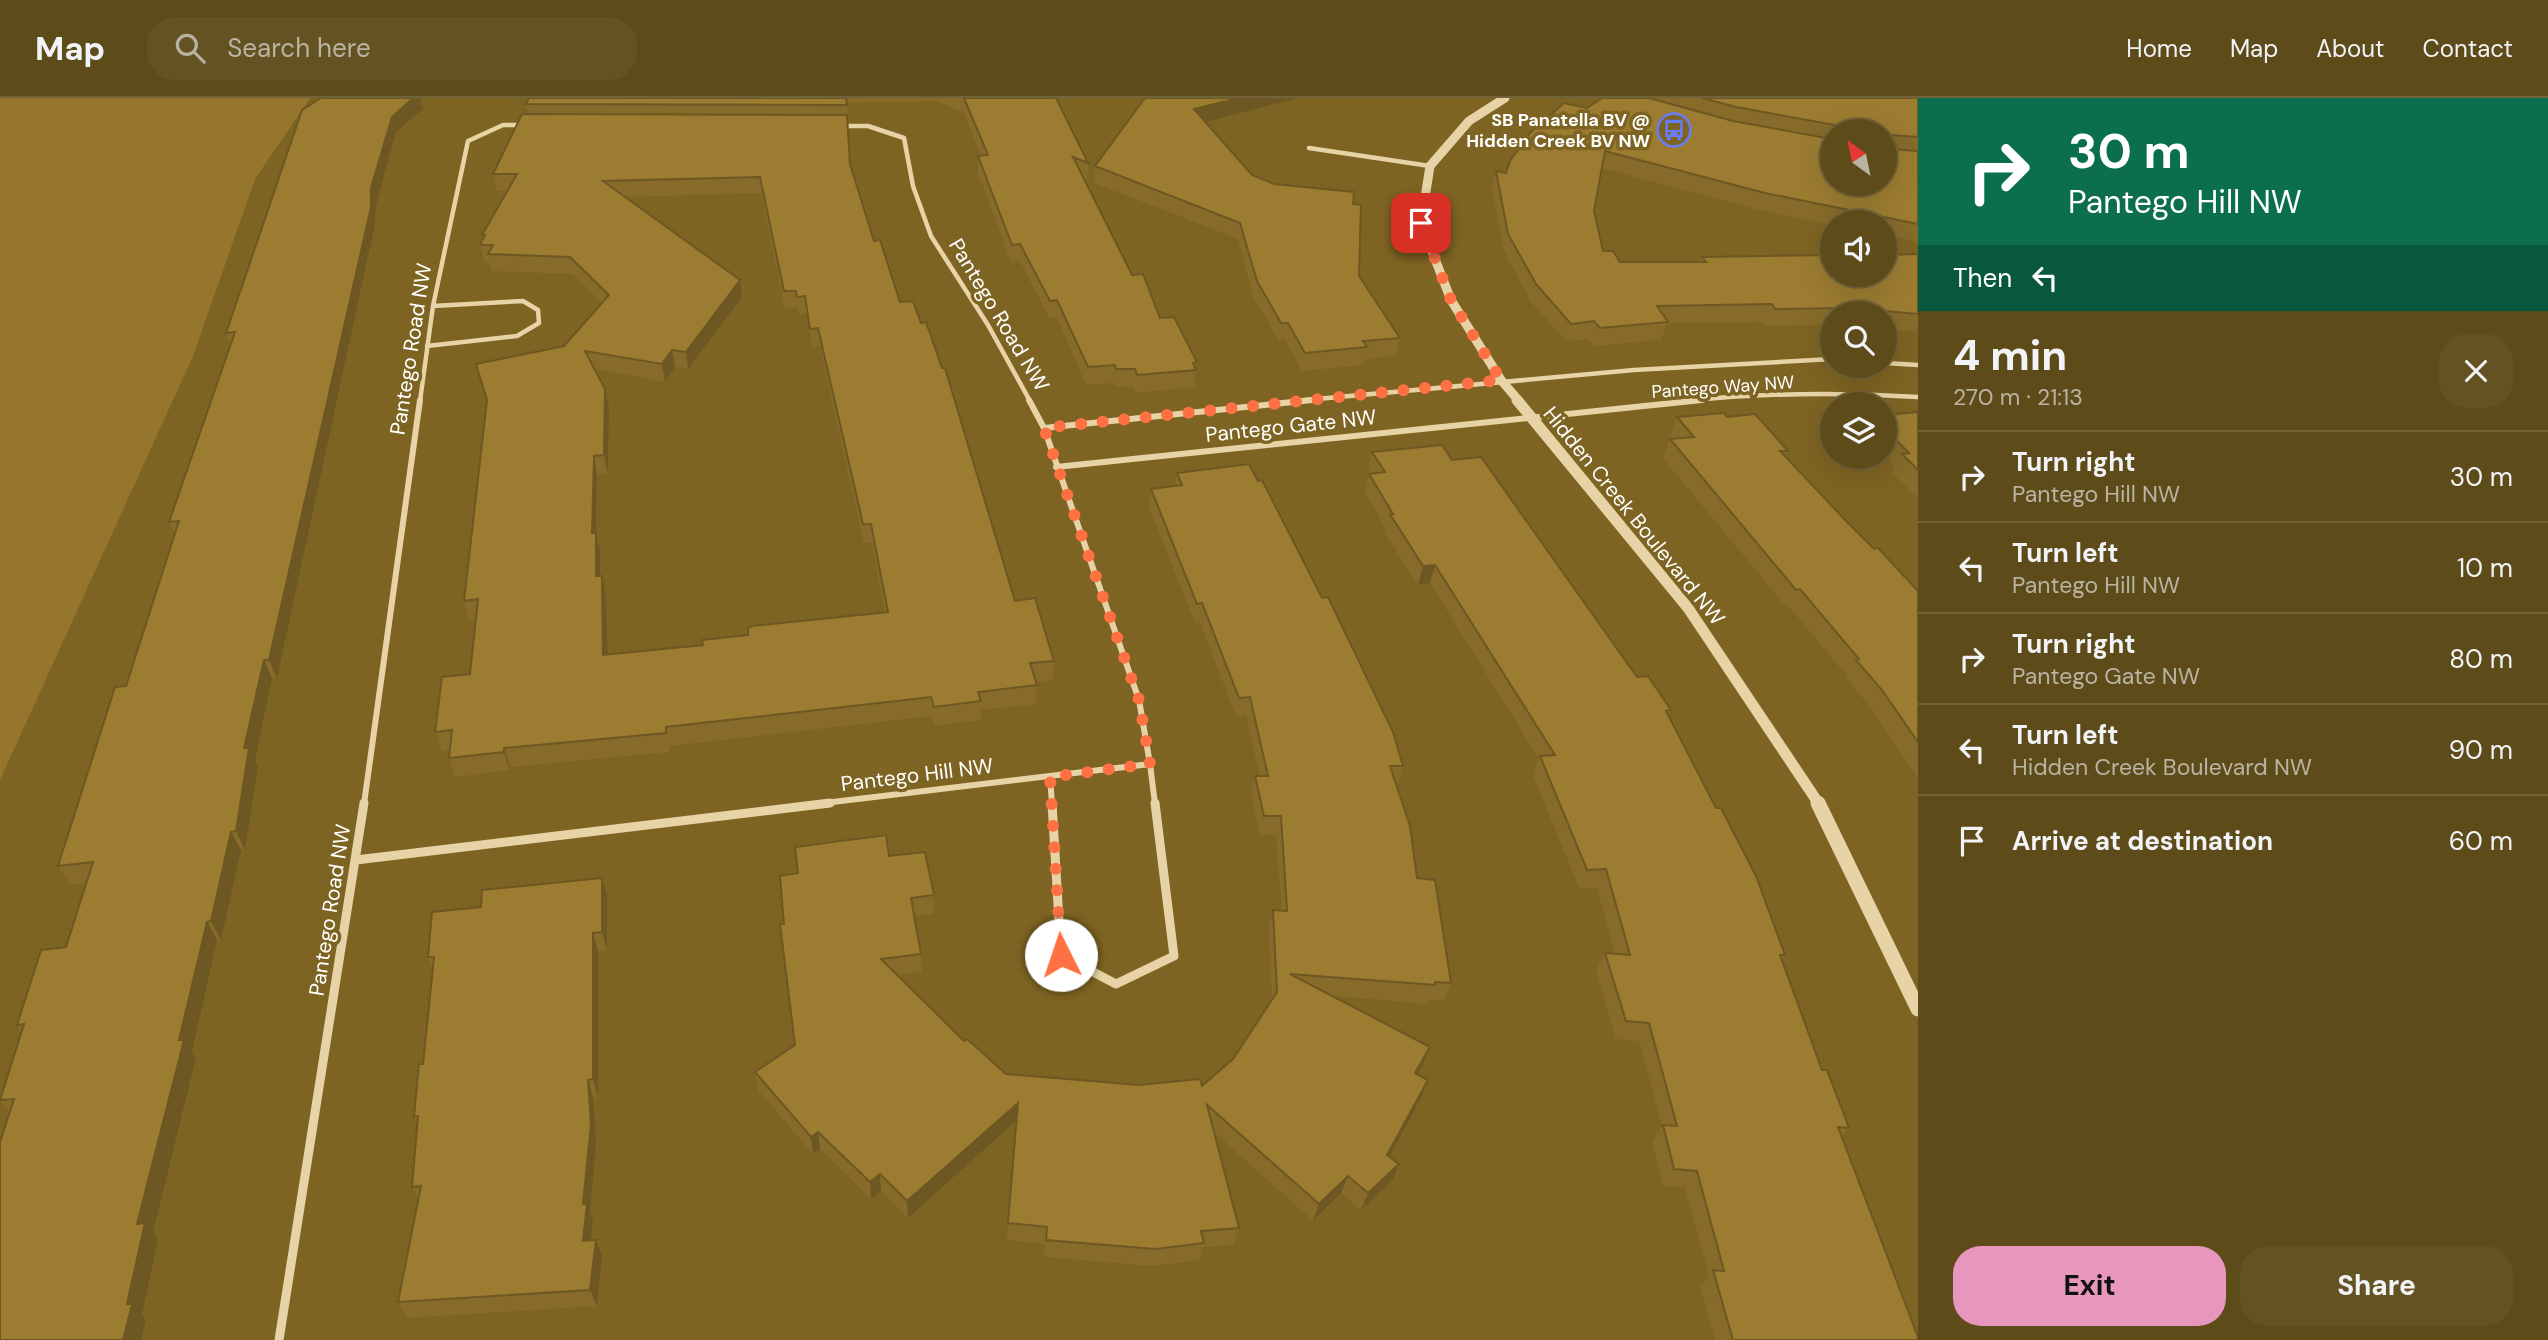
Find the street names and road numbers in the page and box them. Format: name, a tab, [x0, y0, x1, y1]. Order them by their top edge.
street label: Pantego Road NW	[942, 233, 1056, 397]
street label: Pantego Road NW	[384, 261, 438, 437]
street label: Pantego Way NW	[1651, 370, 1795, 404]
street label: Hidden Creek Boulevard NW	[1537, 401, 1731, 631]
street label: Pantego Gate NW	[1204, 403, 1378, 449]
street label: Pantego Hill NW	[839, 752, 995, 798]
street label: Pantego Road NW	[303, 822, 357, 998]

